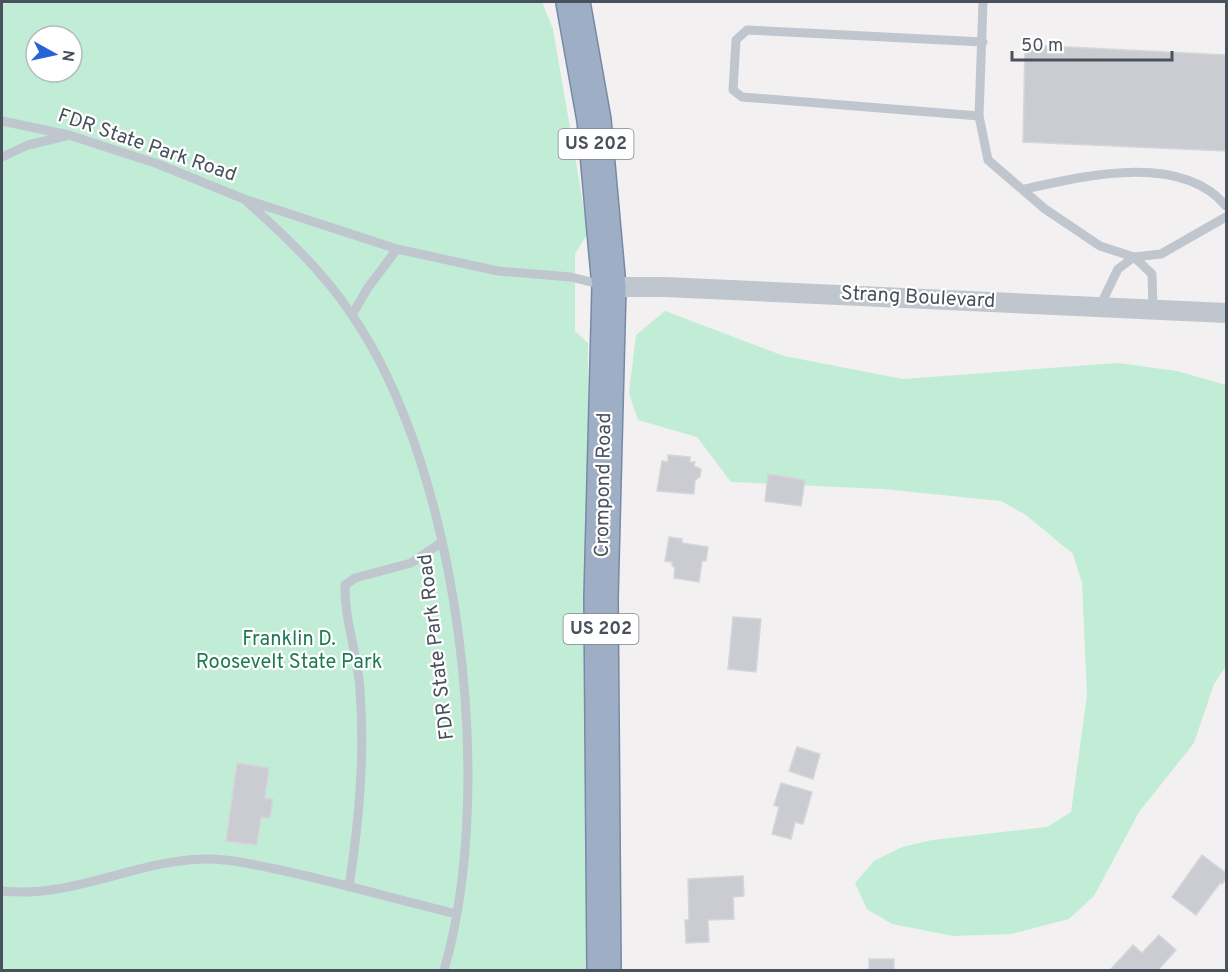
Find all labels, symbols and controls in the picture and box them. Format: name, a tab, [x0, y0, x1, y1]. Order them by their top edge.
north arrow	[24, 24, 84, 84]
scale bar	[1012, 24, 1172, 62]
text: 50 m	[1021, 35, 1063, 58]
text: N	[56, 49, 78, 63]
street label: FDR State Park Road	[54, 103, 240, 189]
road number: US 202	[558, 129, 634, 159]
street label: Strang Boulevard	[840, 281, 996, 315]
street label: Crompond Road	[590, 412, 618, 558]
street label: FDR State Park Road	[413, 552, 461, 742]
road number: US 202	[564, 614, 638, 644]
park label: Franklin D. Roosevelt State Park	[196, 627, 382, 676]

